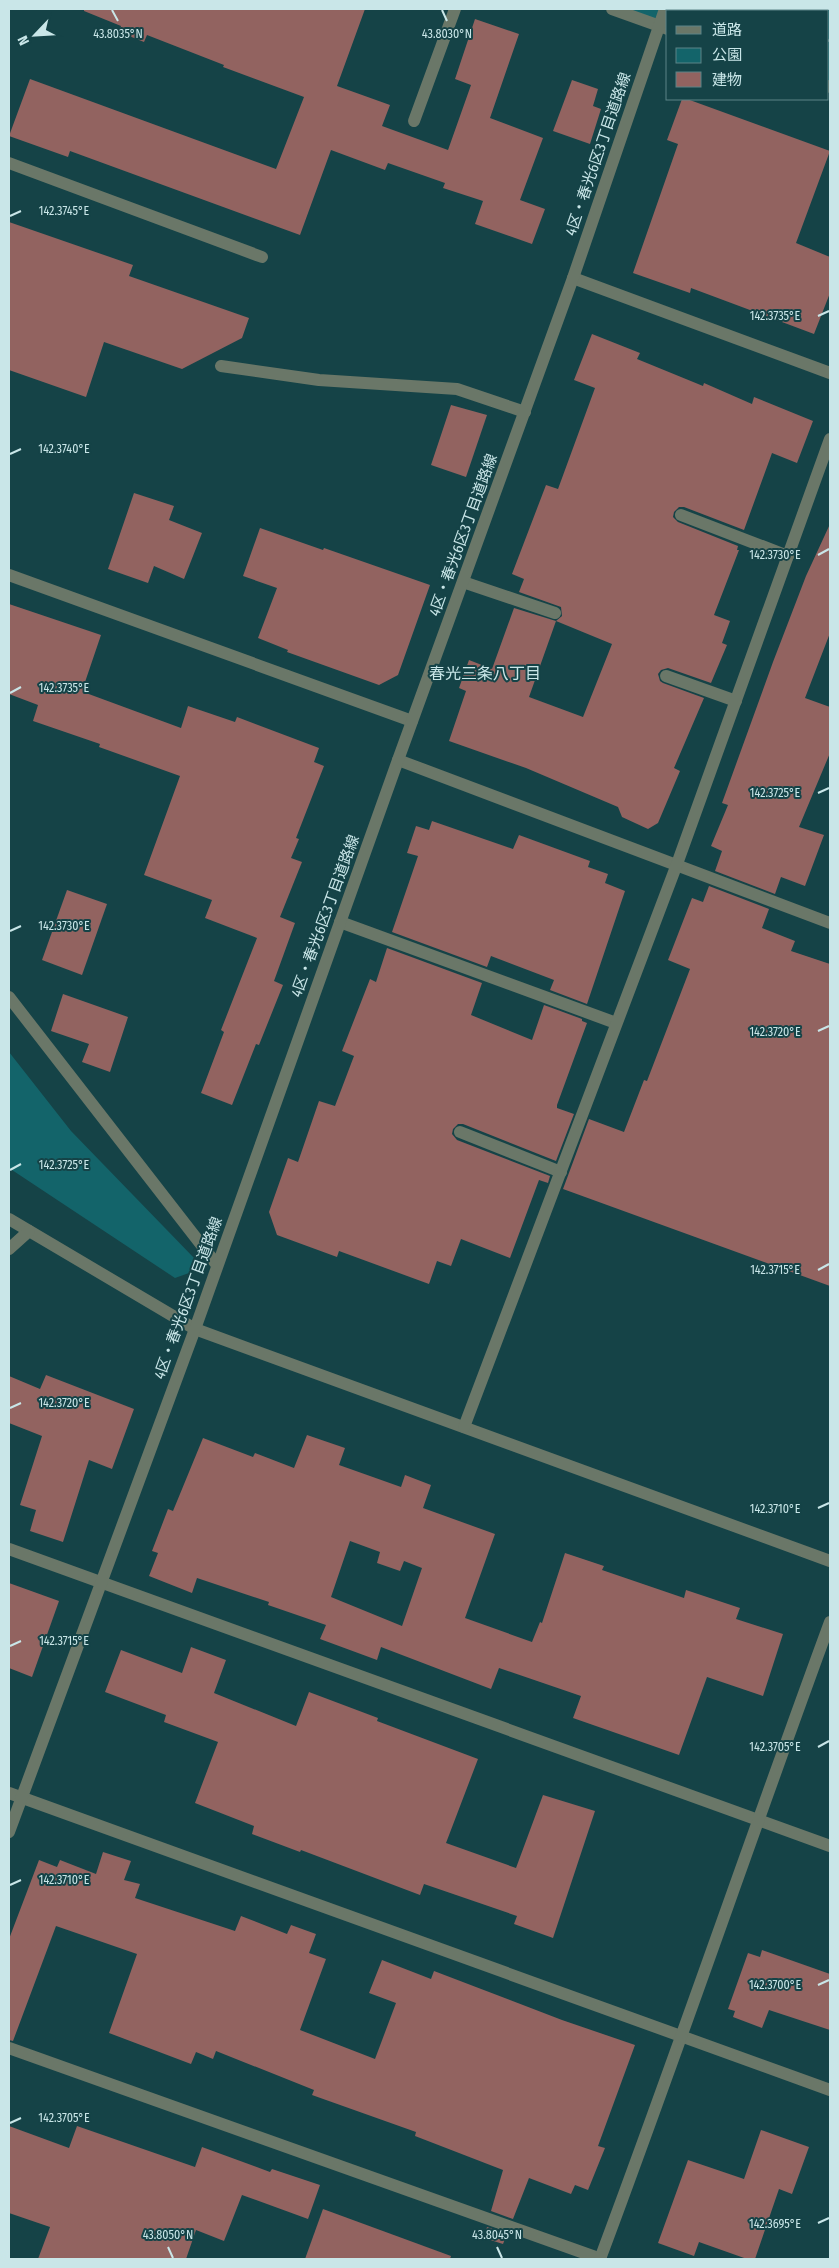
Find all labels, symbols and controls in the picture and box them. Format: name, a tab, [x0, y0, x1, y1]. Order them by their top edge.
north arrow	[10, 10, 60, 60]
legend	[666, 10, 829, 100]
text: 道路	[712, 21, 742, 39]
text: 43.8035°N	[93, 27, 143, 41]
text: 43.8030°N	[422, 27, 472, 41]
text: N	[14, 33, 33, 48]
text: 公園	[712, 46, 742, 64]
street label: 4区・春光6区3丁目道路線	[562, 70, 634, 238]
text: 建物	[712, 71, 742, 89]
text: 142.3745°E	[39, 204, 90, 218]
text: 142.3735°E	[750, 309, 801, 323]
text: 142.3740°E	[38, 442, 90, 456]
street label: 4区・春光6区3丁目道路線	[425, 451, 501, 619]
text: 142.3730°E	[749, 548, 801, 562]
district label: 春光三条八丁目	[429, 664, 541, 683]
text: 142.3735°E	[39, 681, 90, 695]
text: 142.3725°E	[750, 786, 801, 800]
street label: 4区・春光6区3丁目道路線	[287, 832, 363, 1000]
text: 142.3730°E	[38, 919, 90, 933]
text: 142.3720°E	[749, 1025, 801, 1039]
text: 142.3725°E	[39, 1158, 90, 1172]
street label: 4区・春光6区3丁目道路線	[150, 1214, 226, 1382]
text: 142.3715°E	[750, 1263, 800, 1277]
text: 142.3720°E	[38, 1396, 90, 1410]
text: 142.3710°E	[750, 1502, 801, 1516]
text: 142.3715°E	[39, 1634, 89, 1648]
text: 142.3705°E	[749, 1740, 801, 1754]
text: 142.3710°E	[39, 1873, 90, 1887]
text: 142.3700°E	[749, 1978, 801, 1992]
text: 142.3705°E	[38, 2111, 90, 2125]
text: 142.3695°E	[749, 2217, 801, 2231]
text: 43.8050°N	[143, 2228, 193, 2242]
text: 43.8045°N	[472, 2228, 522, 2242]

